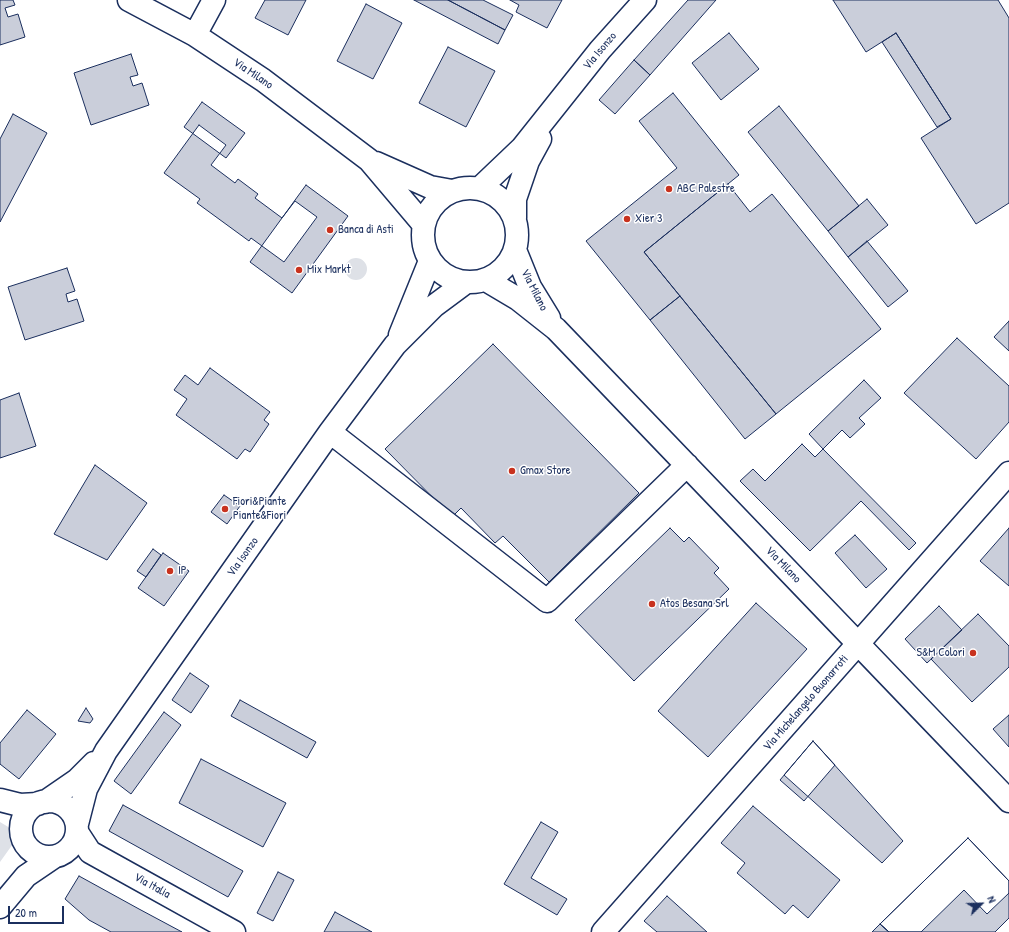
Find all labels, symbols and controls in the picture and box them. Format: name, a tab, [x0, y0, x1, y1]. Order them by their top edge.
street label: Via Isonzo	[580, 29, 620, 73]
street label: Via Milano	[230, 55, 276, 93]
place label: ABC Palestre	[677, 182, 735, 196]
marker: ABC Palestre	[664, 184, 674, 194]
place label: Xier 3	[635, 212, 662, 226]
marker: Xier 3	[622, 214, 632, 224]
place label: Banca di Asti	[338, 223, 394, 237]
marker: Banca di Asti	[325, 225, 335, 235]
place label: Mix Markt	[307, 263, 351, 277]
marker: Mix Markt	[294, 265, 304, 275]
street label: Via Milano	[517, 267, 551, 313]
place label: Gmax Store	[520, 464, 571, 478]
marker: Gmax Store	[507, 466, 517, 476]
place label: Fiori&Piante Piante&Fiori	[233, 495, 286, 523]
marker: Fiori&Piante Piante&Fiori	[220, 504, 230, 514]
street label: Via Isonzo	[224, 535, 262, 579]
street label: Via Milano	[762, 544, 804, 586]
place label: IP	[178, 564, 187, 578]
marker: IP	[165, 566, 175, 576]
place label: Atos Besana Srl	[660, 597, 729, 611]
marker: Atos Besana Srl	[647, 599, 657, 609]
place label: S&M Colori	[916, 646, 965, 660]
marker: S&M Colori	[968, 648, 978, 658]
street label: Via Michelangelo Buonarroti	[760, 652, 852, 754]
street label: Via Italia	[131, 870, 173, 902]
north arrow	[961, 884, 1001, 924]
text: N	[984, 894, 1000, 905]
scale bar	[10, 898, 66, 924]
text: 20 m	[15, 904, 37, 921]

